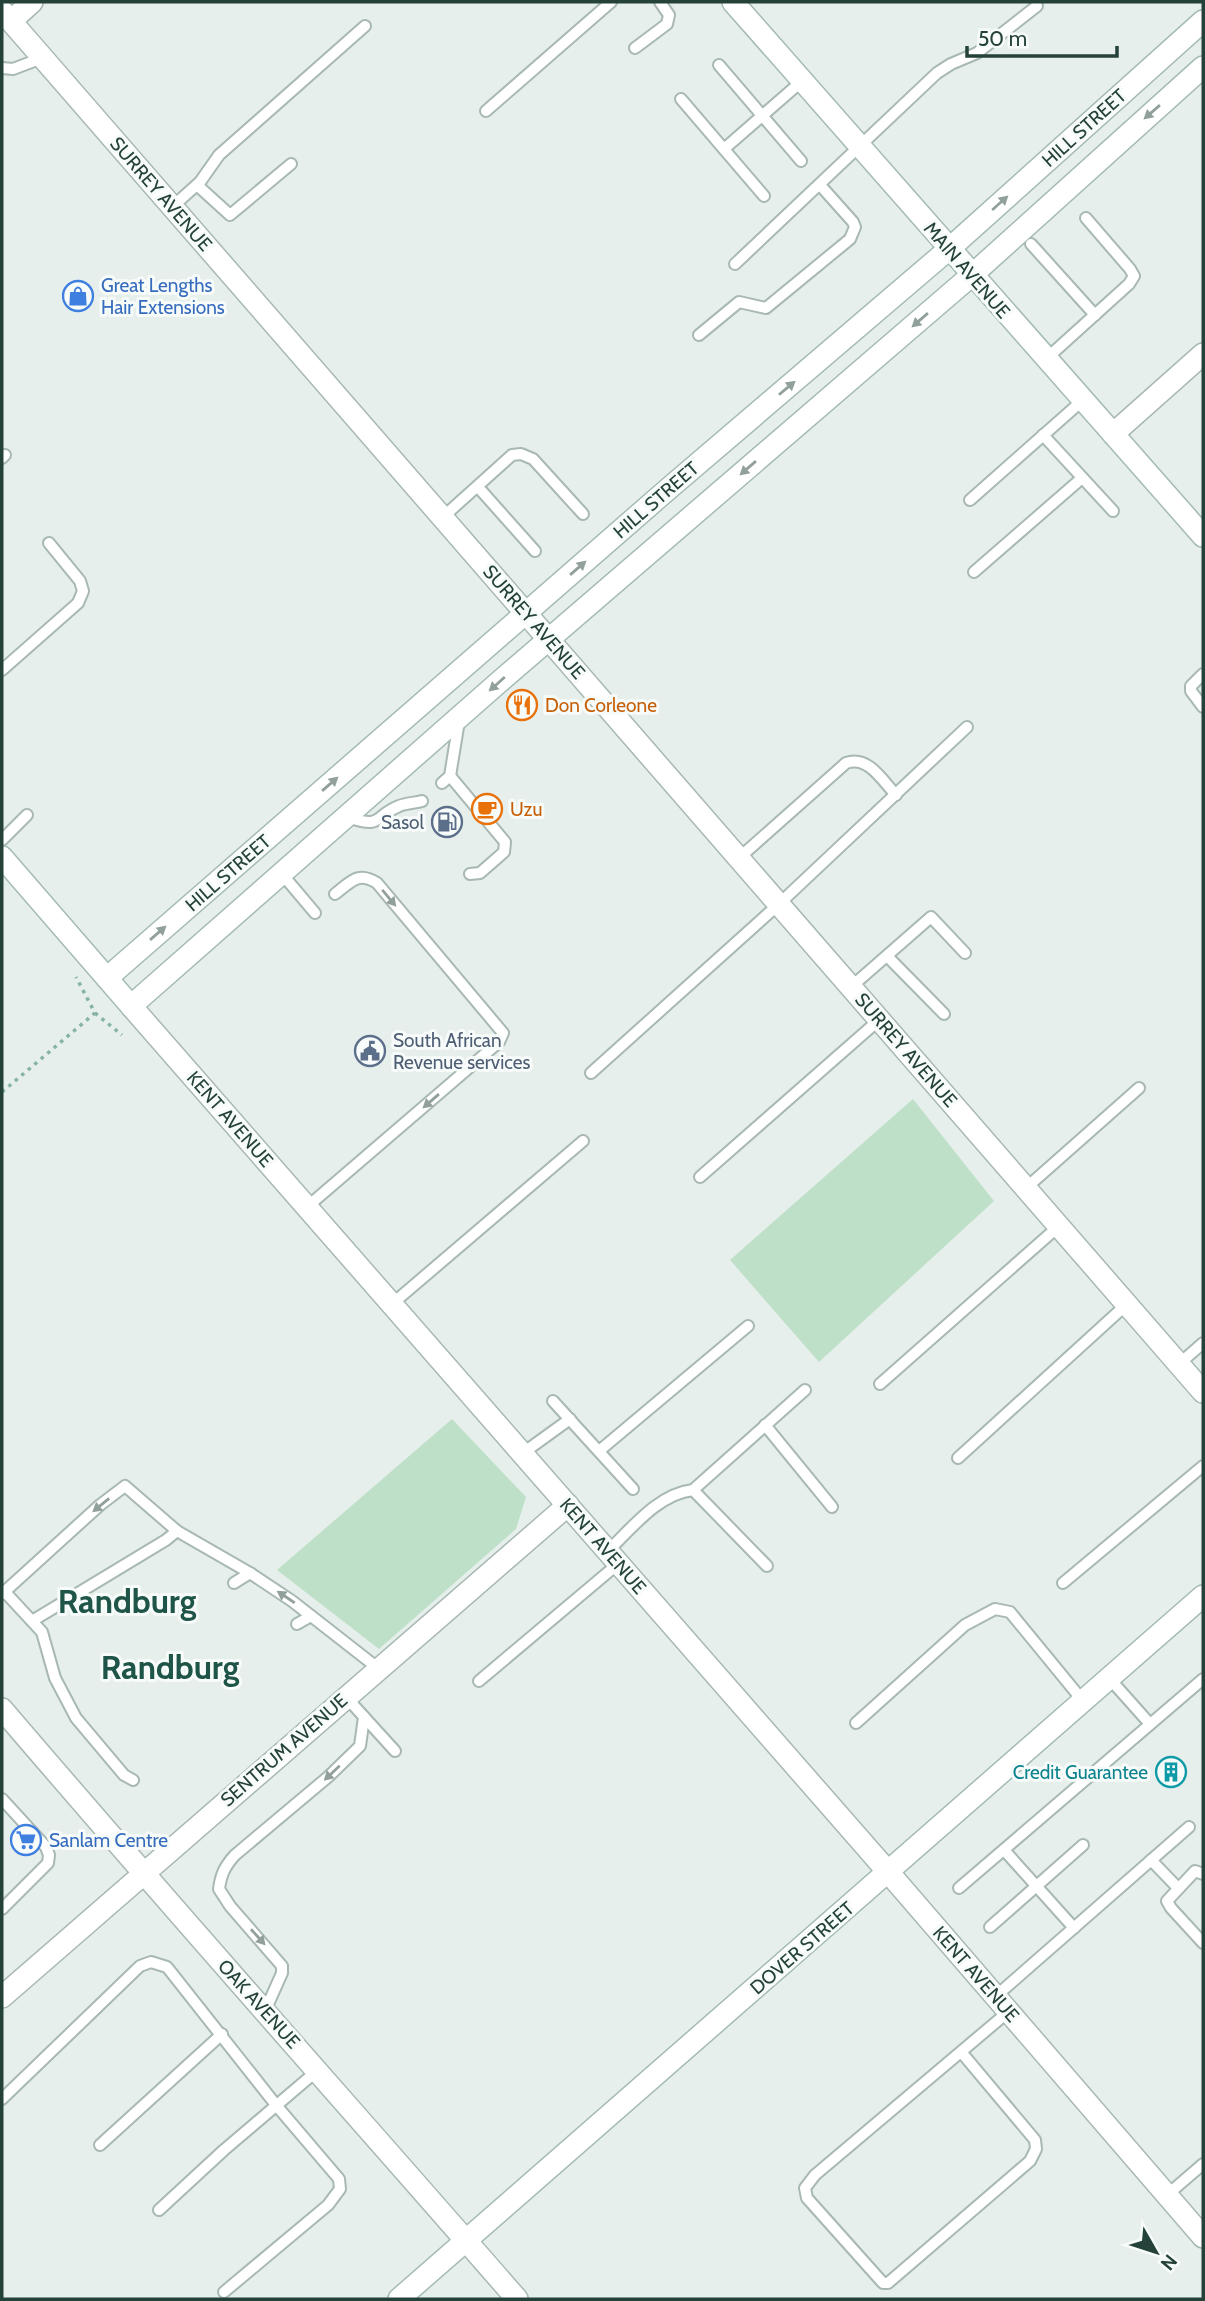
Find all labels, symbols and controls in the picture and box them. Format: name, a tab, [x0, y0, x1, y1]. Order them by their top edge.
scale bar	[967, 14, 1118, 58]
text: 50 m	[978, 26, 1027, 51]
street label: HILL STREET	[1037, 84, 1131, 172]
one-way arrow	[1143, 104, 1161, 120]
street label: SURREY AVENUE	[105, 132, 217, 256]
one-way arrow	[991, 195, 1009, 211]
street label: MAIN AVENUE	[919, 217, 1015, 323]
place label: Great Lengths Hair Extensions	[101, 274, 225, 319]
shop icon: Great Lengths Hair Extensions	[61, 279, 95, 313]
one-way arrow	[911, 312, 929, 328]
one-way arrow	[779, 381, 796, 396]
street label: HILL STREET	[609, 457, 703, 543]
one-way arrow	[739, 460, 757, 476]
street label: SURREY AVENUE	[478, 560, 590, 684]
one-way arrow	[569, 561, 586, 576]
one-way arrow	[488, 676, 506, 692]
restaurant icon: Don Corleone	[505, 688, 539, 722]
place label: Don Corleone	[545, 694, 657, 717]
one-way arrow	[321, 776, 339, 792]
cafe icon: Uzu	[470, 792, 504, 826]
place label: Uzu	[510, 798, 542, 821]
fuel station icon: Sasol	[430, 805, 464, 839]
place label: Sasol	[381, 811, 425, 834]
street label: HILL STREET	[181, 830, 275, 916]
one-way arrow	[381, 890, 396, 907]
one-way arrow	[149, 925, 167, 941]
street label: SURREY AVENUE	[850, 988, 962, 1112]
place label: South African Revenue services	[393, 1029, 530, 1074]
public building icon: South African Revenue services	[353, 1034, 387, 1068]
street label: KENT AVENUE	[182, 1066, 278, 1172]
one-way arrow	[422, 1093, 439, 1108]
street label: KENT AVENUE	[555, 1493, 651, 1599]
one-way arrow	[92, 1497, 110, 1512]
district label: Randburg	[58, 1581, 197, 1621]
one-way arrow	[277, 1590, 295, 1604]
district label: Randburg	[101, 1647, 240, 1687]
street label: SENTRUM AVENUE	[216, 1689, 352, 1811]
building icon: Credit Guarantee	[1154, 1755, 1188, 1789]
place label: Credit Guarantee	[1013, 1761, 1148, 1784]
one-way arrow	[323, 1765, 341, 1781]
supermarket icon: Sanlam Centre	[9, 1823, 43, 1857]
place label: Sanlam Centre	[49, 1829, 168, 1852]
street label: DOVER STREET	[745, 1897, 859, 1999]
street label: KENT AVENUE	[928, 1921, 1024, 2027]
one-way arrow	[250, 1928, 266, 1946]
street label: OAK AVENUE	[213, 1955, 305, 2053]
north arrow	[1121, 2217, 1191, 2287]
text: N	[1156, 2250, 1182, 2275]

